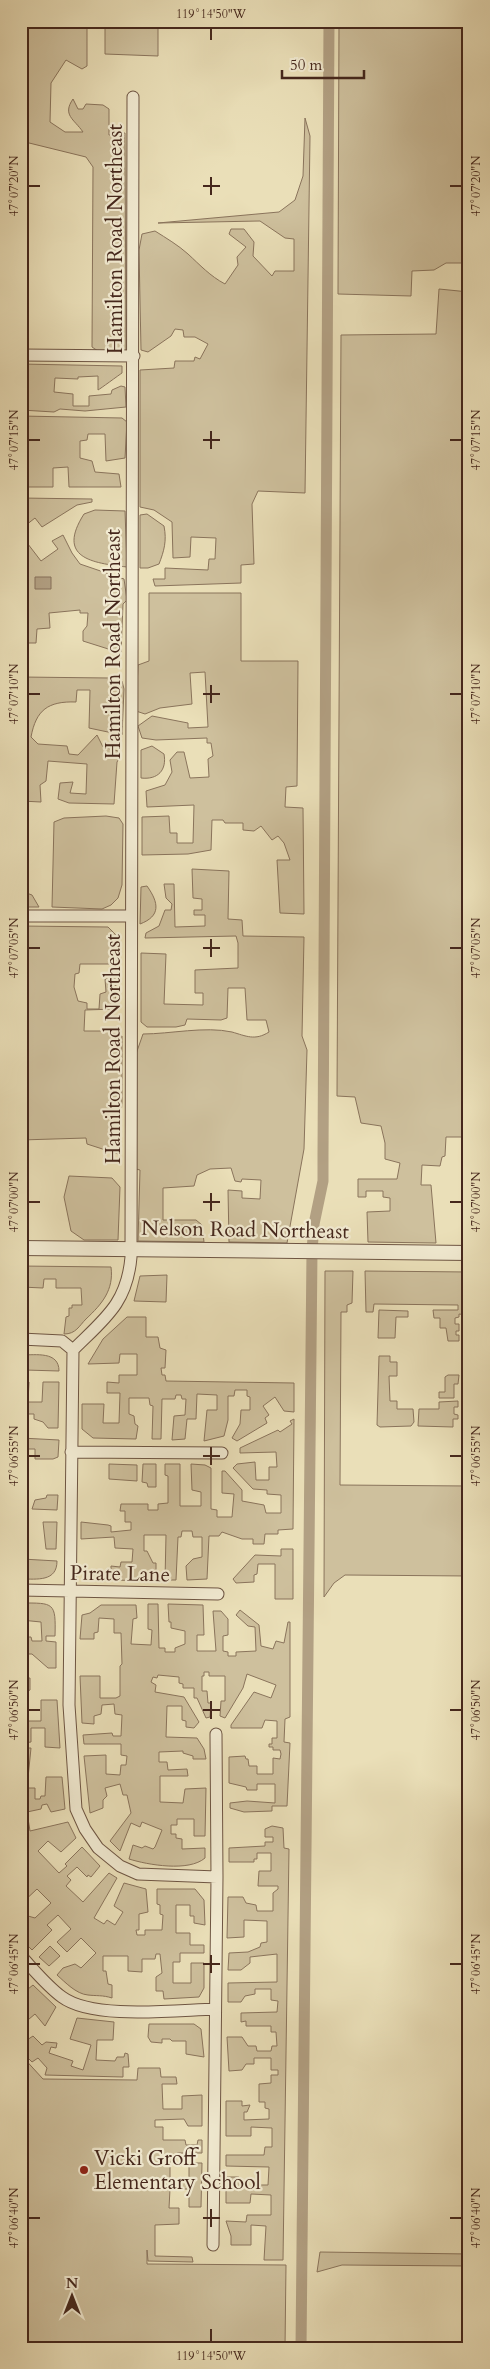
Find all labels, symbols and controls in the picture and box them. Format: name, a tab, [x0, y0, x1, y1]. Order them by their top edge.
text: 119°14'50"W	[176, 6, 247, 22]
scale bar	[282, 48, 365, 80]
text: 50 m	[290, 55, 322, 75]
street label: Hamilton Road Northeast	[101, 123, 130, 354]
text: 47°07'20"N	[6, 155, 22, 216]
text: 47°07'20"N	[468, 155, 484, 216]
text: 47°07'15"N	[6, 409, 22, 470]
text: 47°07'15"N	[468, 409, 484, 470]
street label: Hamilton Road Northeast	[99, 528, 128, 759]
text: 47°07'10"N	[6, 663, 22, 724]
text: 47°07'10"N	[468, 663, 484, 724]
text: 47°07'05"N	[6, 917, 22, 978]
text: 47°07'05"N	[468, 917, 484, 978]
street label: Hamilton Road Northeast	[99, 933, 128, 1164]
text: 47°07'00"N	[6, 1171, 22, 1232]
text: 47°07'00"N	[468, 1171, 484, 1232]
street label: Nelson Road Northeast	[141, 1214, 350, 1246]
text: 47°06'55"N	[6, 1425, 22, 1486]
text: 47°06'55"N	[468, 1425, 484, 1486]
street label: Pirate Lane	[70, 1559, 170, 1589]
text: 47°06'50"N	[6, 1679, 22, 1740]
text: 47°06'50"N	[468, 1679, 484, 1740]
text: 47°06'45"N	[6, 1933, 22, 1994]
text: 47°06'45"N	[468, 1933, 484, 1994]
place label: Vicki Groff Elementary School	[94, 2144, 261, 2197]
marker: Vicki Groff Elementary School	[78, 2164, 90, 2176]
text: 47°06'40"N	[6, 2187, 22, 2248]
text: 47°06'40"N	[468, 2187, 484, 2248]
north arrow	[48, 2272, 98, 2322]
text: N	[66, 2274, 78, 2293]
text: 119°14'50"W	[176, 2348, 247, 2364]

